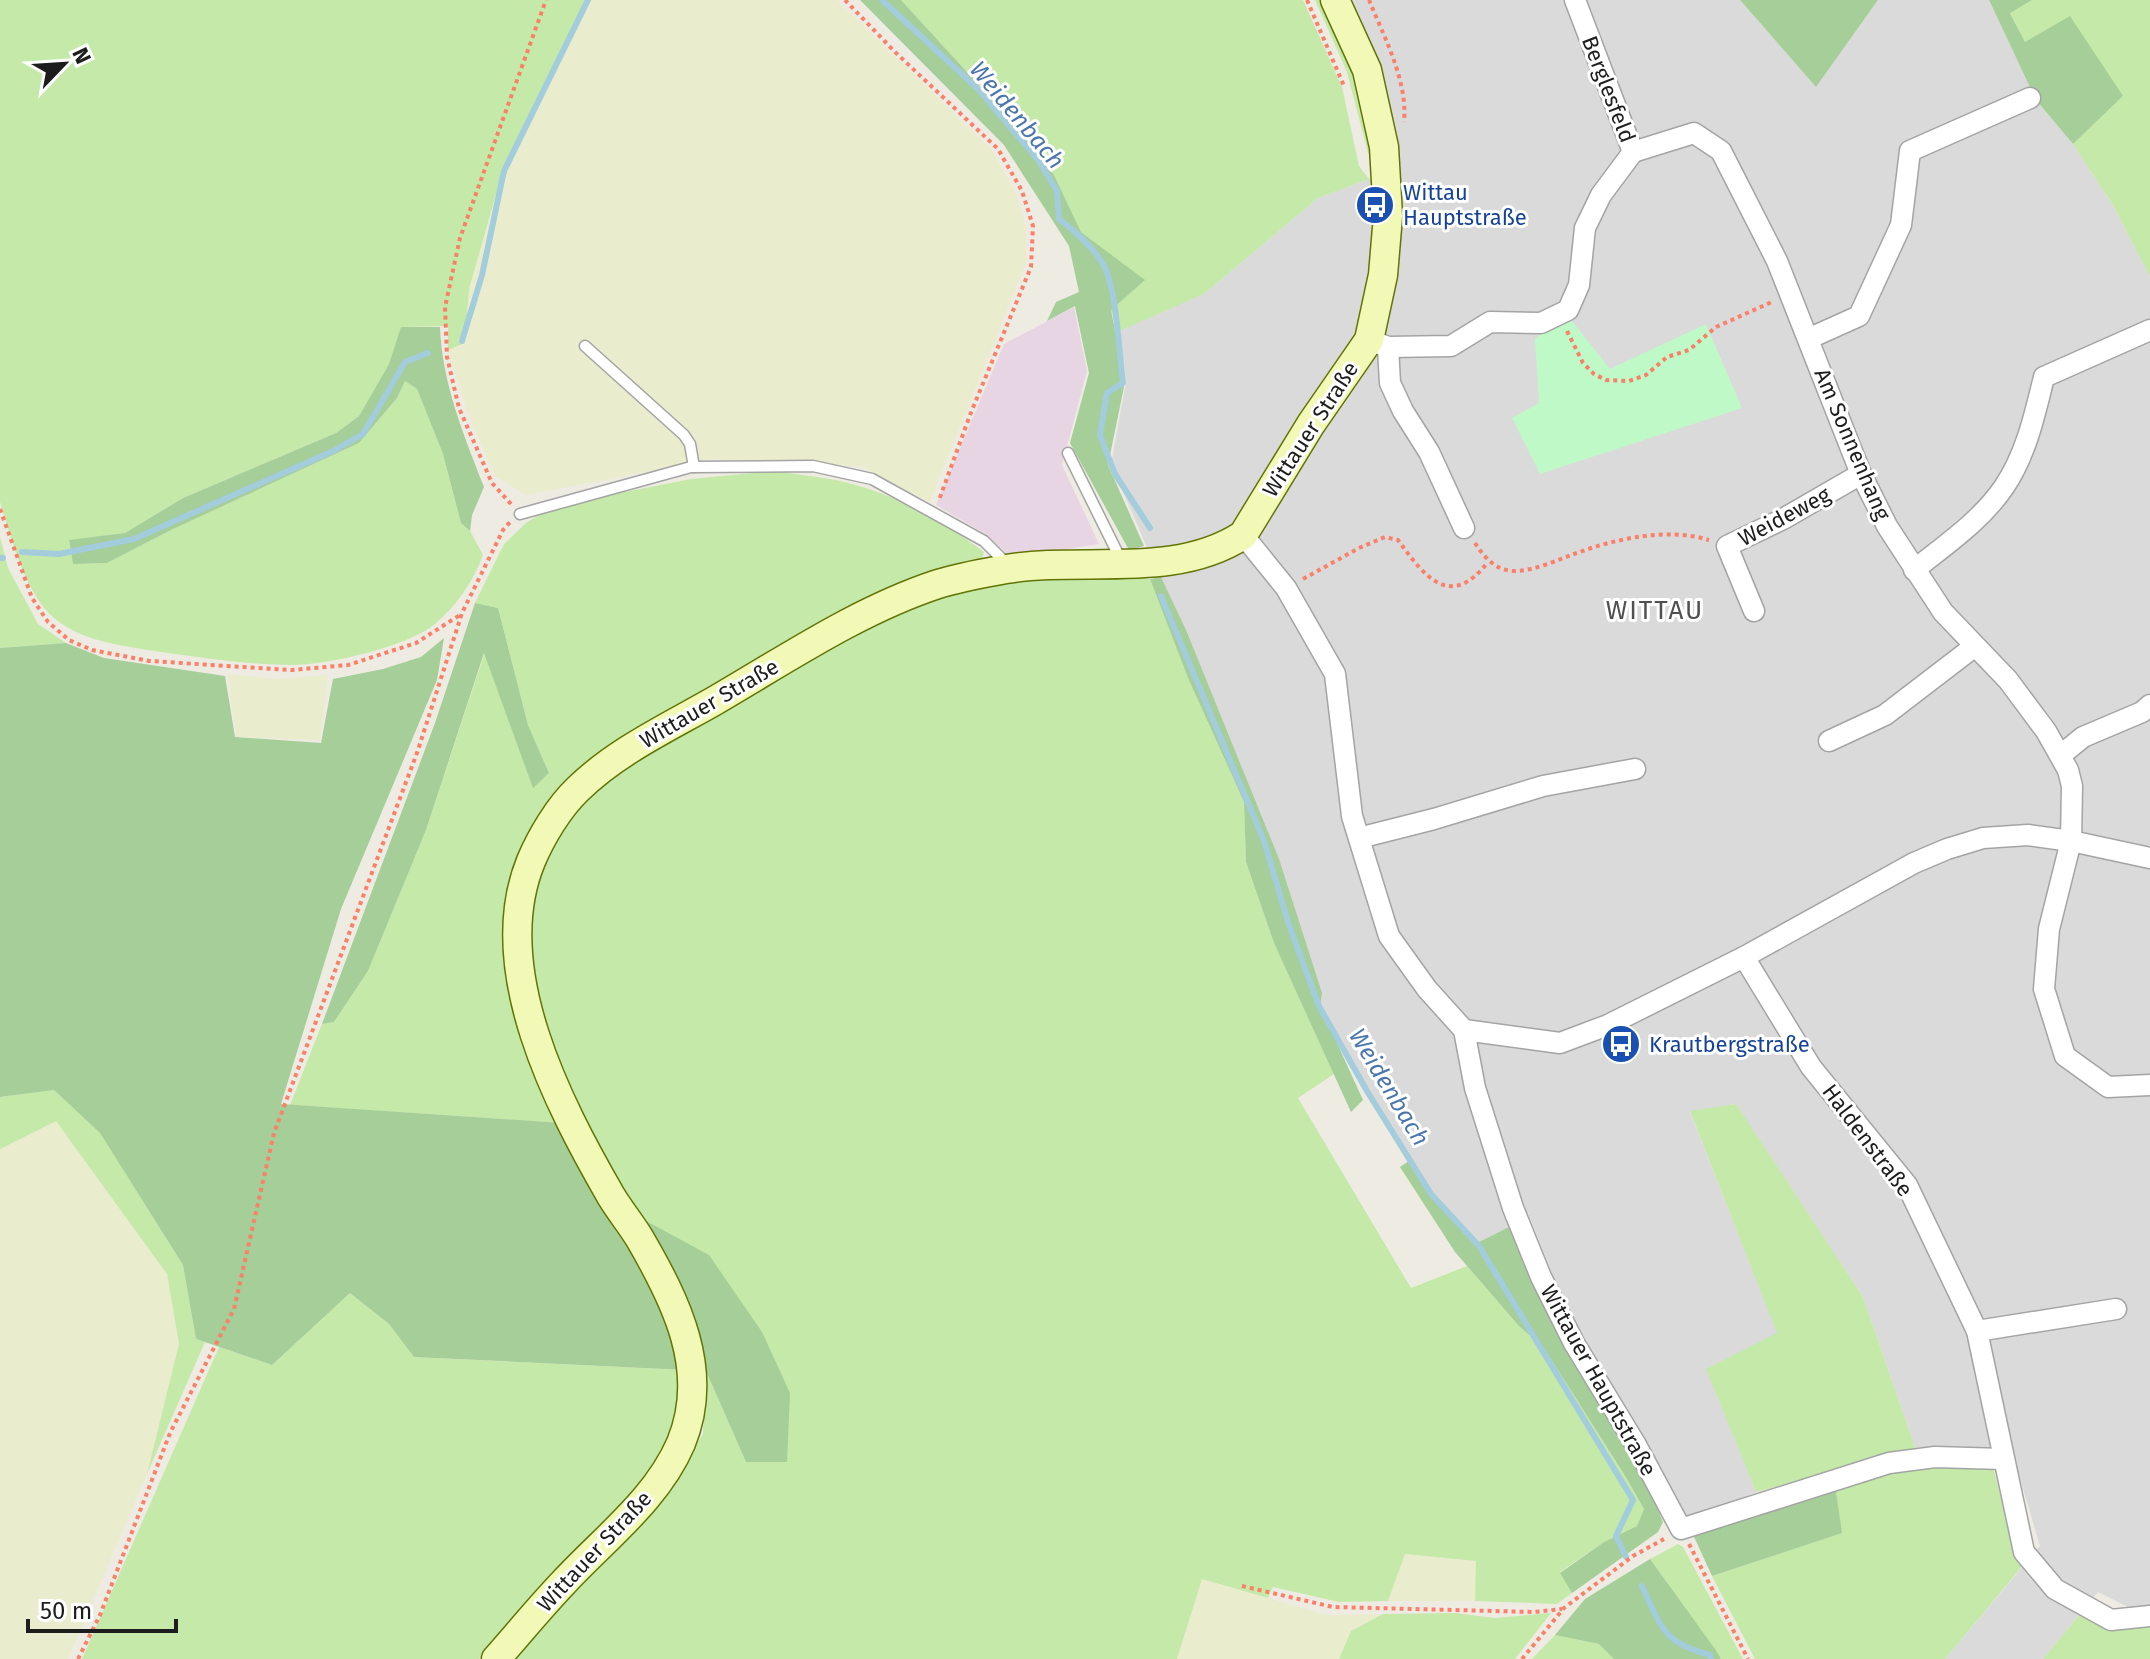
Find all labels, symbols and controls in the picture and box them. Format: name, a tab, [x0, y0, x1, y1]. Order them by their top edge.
north arrow	[24, 24, 104, 104]
street label: Berglesfeld	[1576, 32, 1641, 146]
text: N	[66, 43, 97, 68]
water label: Weidenbach	[964, 56, 1070, 174]
place label: Wittau Hauptstraße	[1403, 179, 1527, 231]
bus stop icon: Wittau Hauptstraße	[1354, 184, 1396, 226]
street label: Wittauer Straße	[1257, 357, 1364, 502]
street label: Am Sonnenhang	[1808, 364, 1897, 525]
street label: Weideweg	[1734, 481, 1835, 552]
district label: WITTAU	[1606, 595, 1704, 626]
street label: Wittauer Straße	[635, 653, 783, 754]
water label: Weidenbach	[1343, 1023, 1435, 1151]
bus stop icon: Krautbergstraße	[1600, 1023, 1642, 1065]
place label: Krautbergstraße	[1649, 1031, 1810, 1058]
street label: Haldenstraße	[1816, 1079, 1919, 1202]
street label: Wittauer Hauptstraße	[1535, 1280, 1662, 1481]
street label: Wittauer Straße	[531, 1485, 657, 1618]
scale bar	[28, 1583, 176, 1633]
text: 50 m	[40, 1597, 92, 1625]

